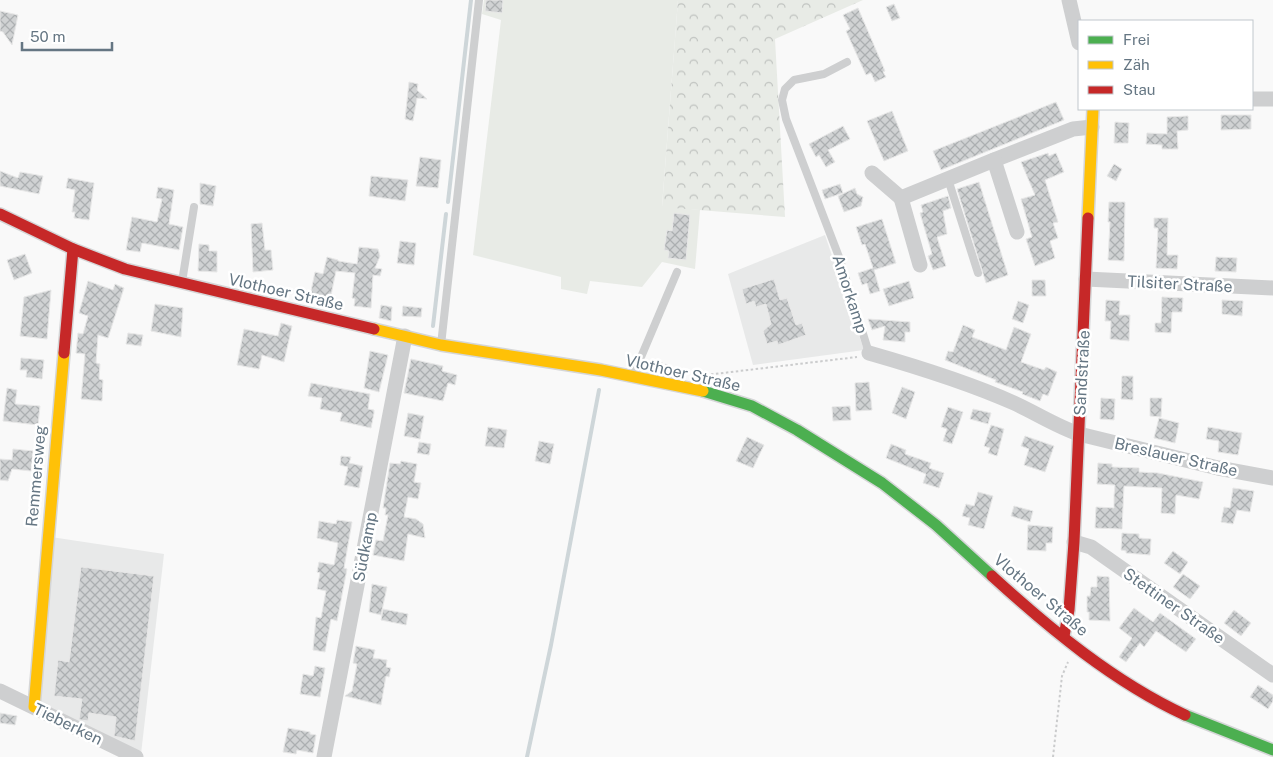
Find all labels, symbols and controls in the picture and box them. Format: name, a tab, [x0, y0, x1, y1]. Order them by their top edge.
scale bar	[22, 20, 112, 52]
legend	[1078, 20, 1253, 110]
text: 50 m	[30, 28, 65, 45]
text: Frei	[1123, 31, 1150, 48]
text: Zäh	[1123, 56, 1150, 73]
text: Stau	[1123, 81, 1156, 98]
street label: Amorkamp	[828, 252, 872, 336]
street label: Vlothoer Straße	[227, 270, 345, 314]
street label: Tilsiter Straße	[1127, 272, 1233, 296]
street label: Sandstraße	[1070, 330, 1094, 416]
street label: Vlothoer Straße	[624, 351, 742, 395]
street label: Remmersweg	[22, 424, 50, 528]
street label: Breslauer Straße	[1112, 434, 1240, 480]
street label: Südkamp	[349, 511, 381, 583]
street label: Vlothoer Straße	[990, 550, 1092, 640]
street label: Stettiner Straße	[1120, 564, 1228, 648]
street label: Tieberken	[30, 699, 106, 749]

